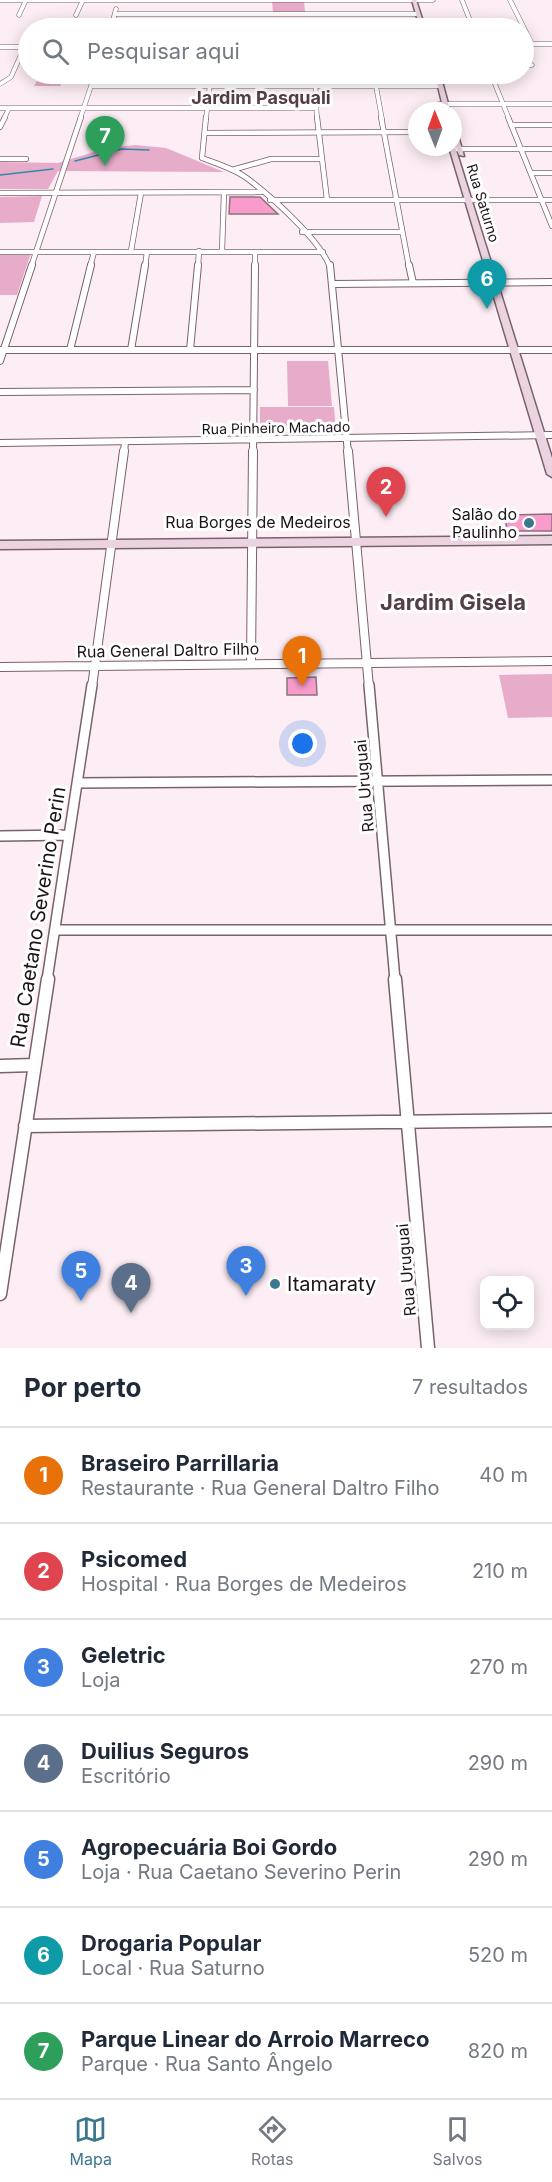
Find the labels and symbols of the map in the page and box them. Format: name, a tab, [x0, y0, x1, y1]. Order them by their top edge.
district label: Jardim Pasquali	[191, 87, 331, 108]
north arrow	[408, 102, 462, 156]
pin: 7	[86, 116, 124, 166]
street label: Rua Saturno	[464, 162, 503, 244]
pin: 6	[468, 260, 506, 309]
street label: Rua Pinheiro Machado	[202, 418, 350, 437]
pin: 2	[366, 468, 406, 517]
place label: Salão do Paulinho	[451, 504, 517, 542]
street label: Rua Borges de Medeiros	[165, 512, 351, 532]
marker: Salão do Paulinho	[522, 516, 536, 530]
district label: Jardim Gisela	[380, 589, 526, 615]
pin: 1	[282, 636, 322, 686]
street label: Rua General Daltro Filho	[77, 638, 259, 662]
your location	[288, 729, 317, 758]
street label: Rua Uruguai	[350, 739, 378, 833]
street label: Rua Caetano Severino Perin	[6, 785, 70, 1049]
street label: Rua Uruguai	[392, 1223, 420, 1317]
pin: 3	[226, 1246, 266, 1296]
pin: 5	[62, 1252, 100, 1301]
pin: 4	[112, 1264, 150, 1313]
place label: Itamaraty	[287, 1272, 376, 1296]
marker: Itamaraty	[268, 1277, 282, 1291]

